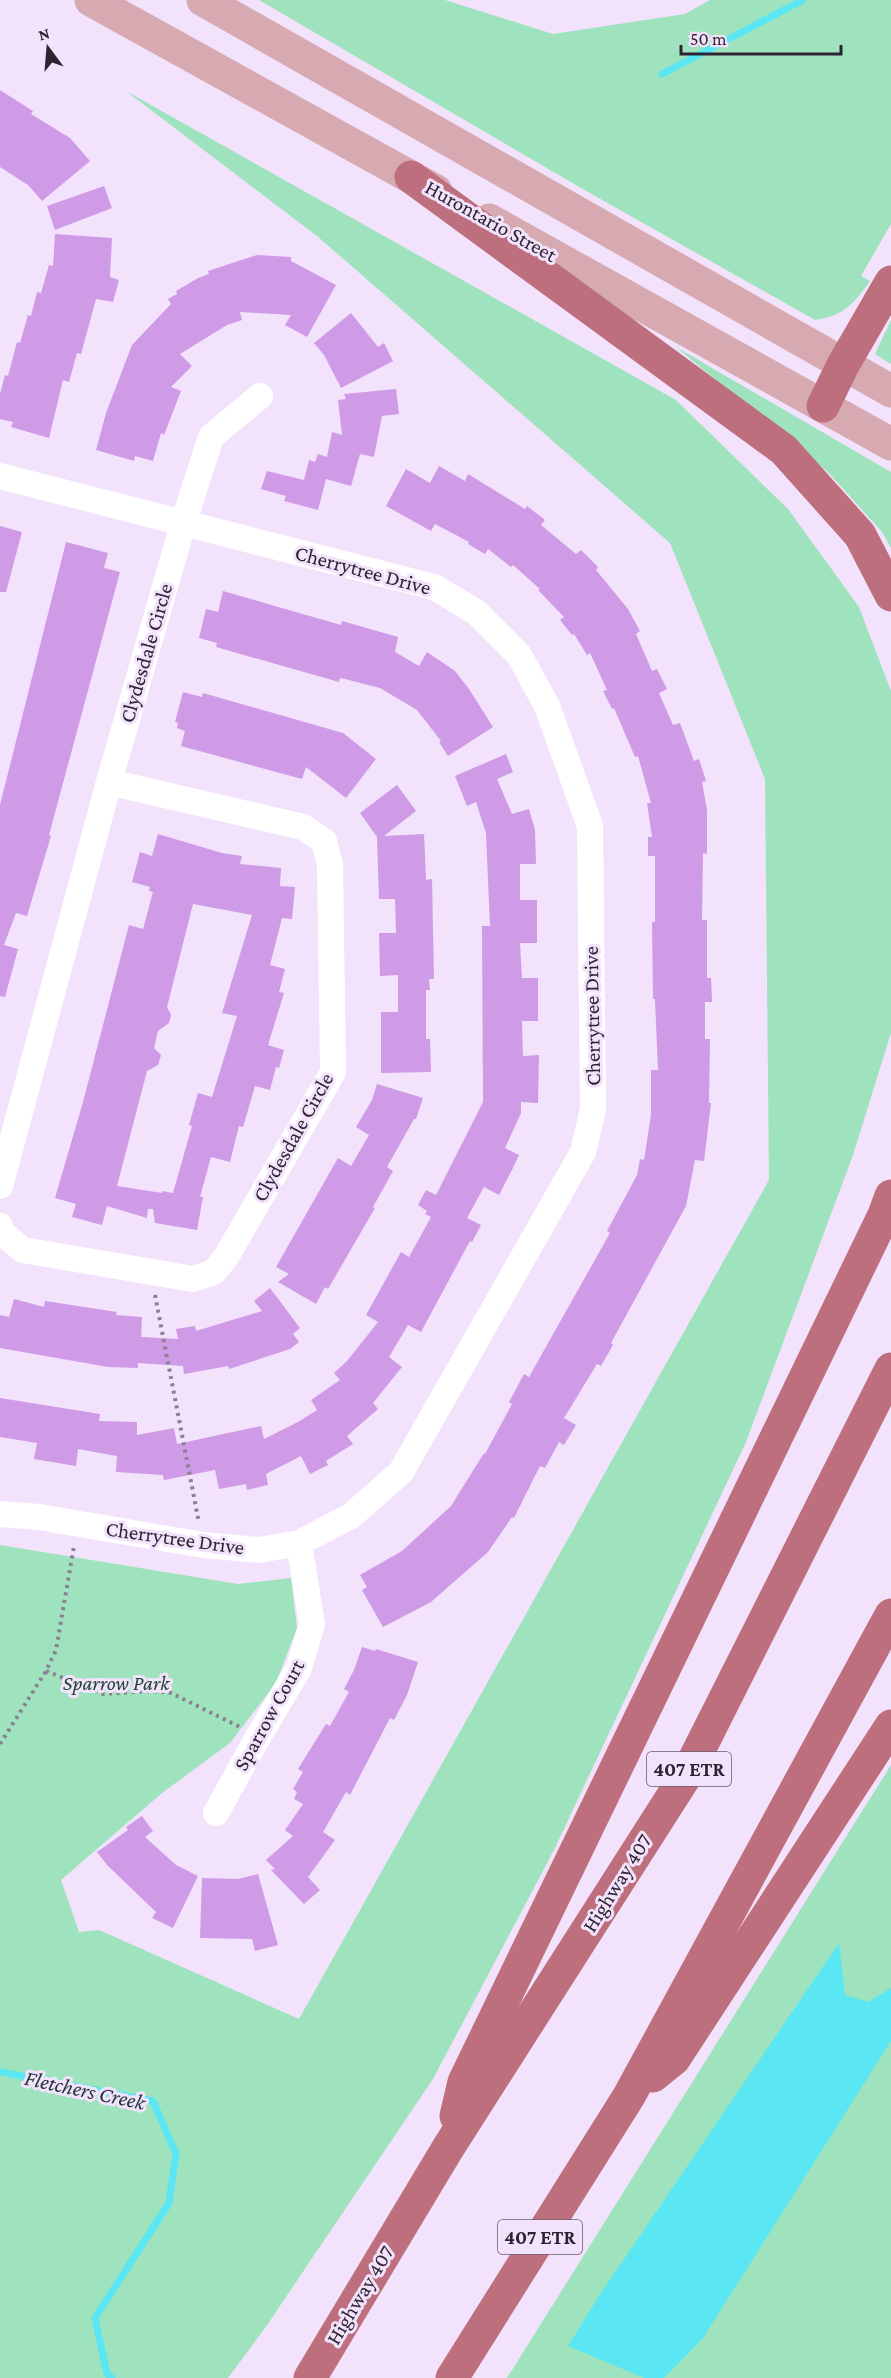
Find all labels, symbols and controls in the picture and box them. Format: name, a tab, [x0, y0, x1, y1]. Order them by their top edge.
north arrow	[18, 18, 78, 78]
scale bar	[681, 18, 842, 56]
text: N	[36, 24, 52, 44]
text: 50 m	[690, 29, 727, 49]
street label: Hurontario Street	[421, 175, 562, 268]
street label: Cherrytree Drive	[292, 540, 434, 600]
street label: Clydesdale Circle	[115, 581, 177, 725]
street label: Cherrytree Drive	[579, 946, 605, 1086]
street label: Clydesdale Circle	[248, 1068, 338, 1206]
street label: Cherrytree Drive	[104, 1516, 246, 1560]
street label: Sparrow Court	[229, 1654, 310, 1775]
park label: Sparrow Park	[63, 1671, 170, 1695]
road number: 407 ETR	[647, 1752, 731, 1786]
street label: Highway 407	[577, 1829, 657, 1936]
water label: Fletchers Creek	[22, 2065, 149, 2115]
road number: 407 ETR	[498, 2220, 582, 2254]
street label: Highway 407	[321, 2241, 399, 2349]

